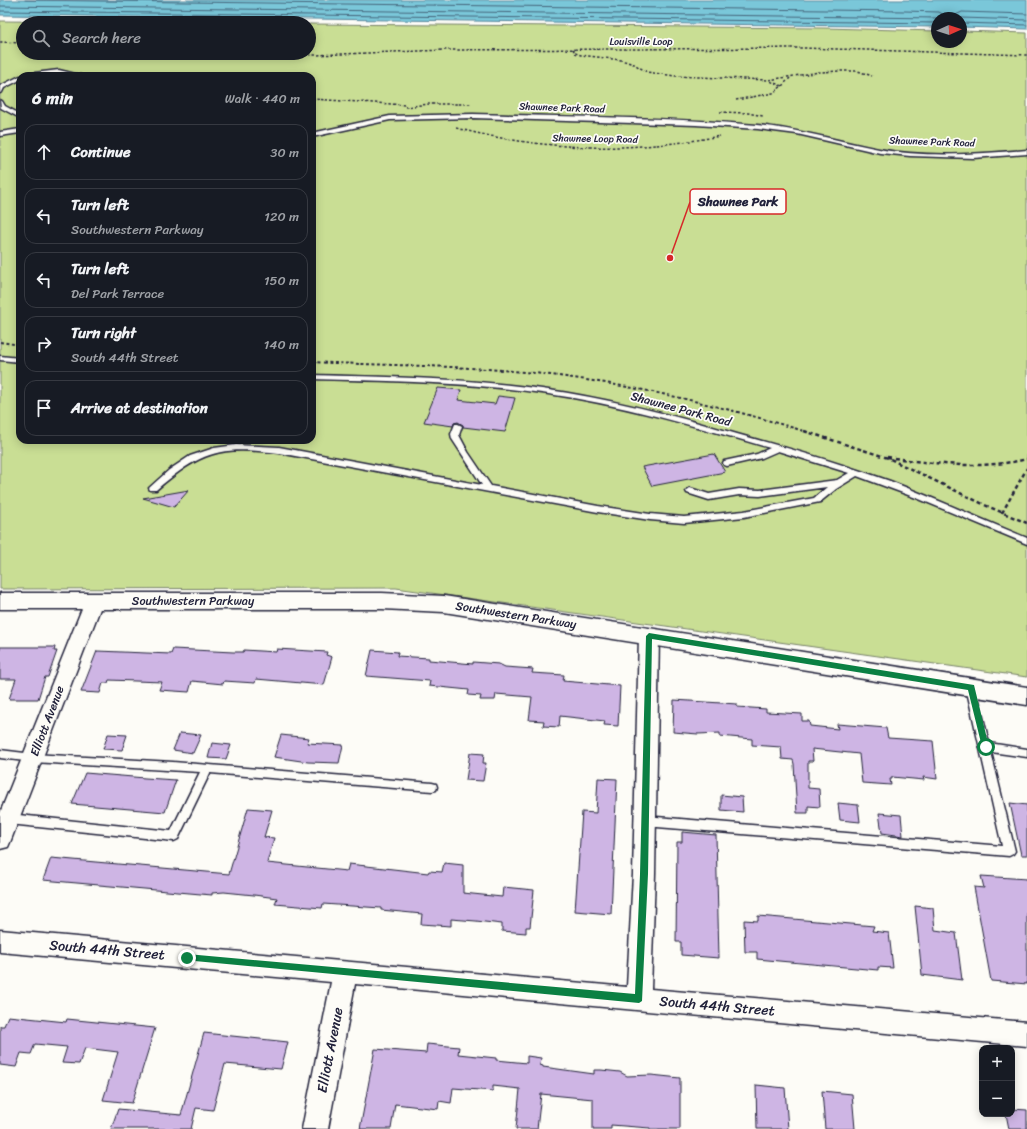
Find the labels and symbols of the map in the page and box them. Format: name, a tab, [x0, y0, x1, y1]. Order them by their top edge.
north arrow	[931, 12, 967, 48]
street label: Louisville Loop	[609, 33, 673, 51]
street label: Shawnee Park Road	[519, 98, 606, 119]
street label: Shawnee Loop Road	[552, 129, 639, 149]
street label: Shawnee Park Road	[889, 132, 976, 153]
callout: Shawnee Park	[690, 189, 786, 214]
text: Shawnee Park	[697, 190, 779, 213]
street label: Shawnee Park Road	[628, 385, 734, 433]
street label: Southwestern Parkway	[132, 590, 255, 612]
street label: Southwestern Parkway	[454, 595, 579, 636]
street label: Elliott Avenue	[23, 682, 71, 760]
route start	[977, 738, 995, 756]
street label: South 44th Street	[48, 933, 166, 967]
route end	[178, 949, 196, 967]
street label: South 44th Street	[658, 989, 776, 1023]
street label: Elliott Avenue	[309, 1005, 351, 1095]

